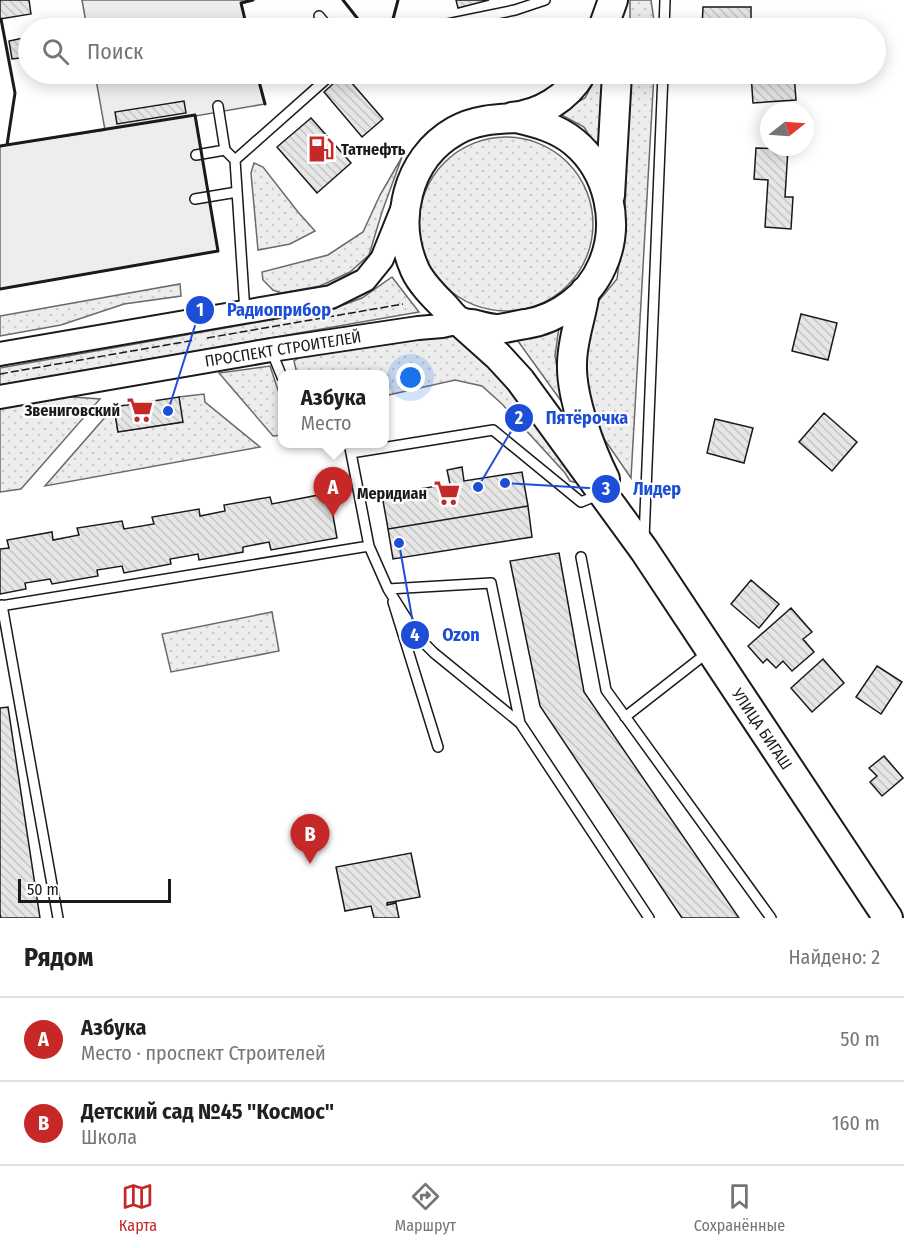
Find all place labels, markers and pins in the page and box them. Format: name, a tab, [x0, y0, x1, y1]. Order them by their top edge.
fuel station icon: Татнефть	[306, 134, 336, 164]
place label: Татнефть	[341, 140, 406, 159]
callout: Радиоприбор	[185, 292, 343, 328]
supermarket icon: Звениговский	[125, 395, 155, 425]
callout: Пятёрочка	[504, 400, 640, 436]
place label: Звениговский	[23, 401, 120, 420]
pin: A	[314, 468, 352, 517]
callout: Лидер	[591, 471, 693, 507]
supermarket icon: Меридиан	[432, 478, 462, 508]
place label: Меридиан	[357, 484, 427, 503]
callout: Ozon	[400, 617, 492, 653]
pin: B	[290, 814, 330, 864]

